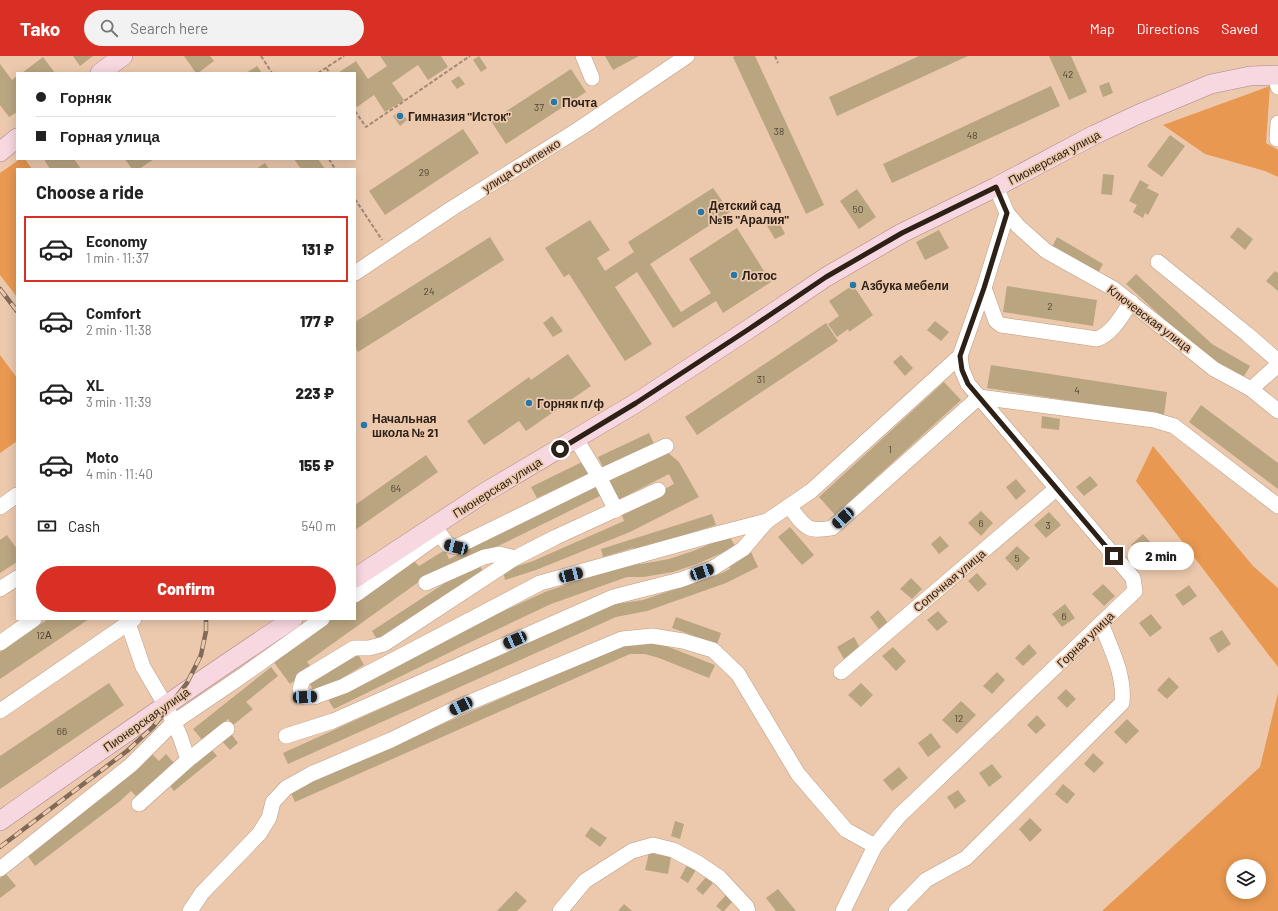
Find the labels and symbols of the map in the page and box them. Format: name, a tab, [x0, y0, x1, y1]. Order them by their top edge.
house number: 42	[1063, 68, 1073, 80]
place label: Почта	[562, 95, 598, 109]
marker: Почта	[549, 97, 559, 107]
house number: 37	[534, 101, 544, 113]
place label: Гимназия "Исток"	[408, 109, 511, 123]
marker: Гимназия "Исток"	[395, 111, 405, 121]
house number: 38	[774, 125, 784, 137]
street label: Пионерская улица	[1006, 127, 1103, 188]
house number: 48	[967, 129, 977, 141]
street label: улица Осипенко	[479, 135, 563, 195]
house number: 29	[419, 166, 429, 178]
place label: Детский сад №15 "Аралия"	[709, 198, 789, 227]
house number: 50	[853, 203, 863, 215]
marker: Детский сад №15 "Аралия"	[696, 207, 706, 217]
place label: Лотос	[742, 268, 777, 282]
marker: Лотос	[729, 270, 739, 280]
place label: Азбука мебели	[861, 278, 949, 293]
marker: Азбука мебели	[848, 280, 858, 290]
street label: Ключевская улица	[1104, 282, 1195, 355]
house number: 24	[424, 285, 434, 297]
house number: 2	[1047, 300, 1053, 312]
house number: 31	[757, 373, 765, 385]
house number: 4	[1074, 384, 1080, 396]
place label: Горняк п/ф	[537, 396, 604, 411]
marker: Горняк п/ф	[524, 398, 534, 408]
place label: Начальная школа № 21	[372, 411, 438, 439]
marker: Начальная школа № 21	[359, 420, 369, 430]
route start	[551, 440, 569, 458]
house number: 1	[888, 443, 892, 455]
street label: Пионерская улица	[450, 454, 545, 521]
house number: 64	[391, 482, 401, 494]
car	[830, 506, 856, 530]
house number: 6	[978, 517, 984, 529]
house number: 3	[1045, 519, 1051, 531]
car	[443, 538, 469, 556]
callout: 2 min	[1128, 542, 1194, 570]
street label: Сопочная улица	[910, 546, 989, 615]
route end	[1105, 547, 1123, 565]
house number: 5	[1014, 552, 1020, 564]
car	[689, 562, 715, 582]
car	[558, 566, 584, 584]
street label: Горная улица	[1053, 608, 1117, 671]
house number: 6	[1061, 610, 1067, 622]
house number: 12А	[36, 629, 52, 641]
car	[502, 630, 528, 650]
street label: Пионерская улица	[100, 684, 193, 755]
car	[293, 690, 317, 704]
car	[448, 695, 474, 717]
house number: 12	[955, 712, 963, 724]
house number: 66	[57, 725, 67, 737]

